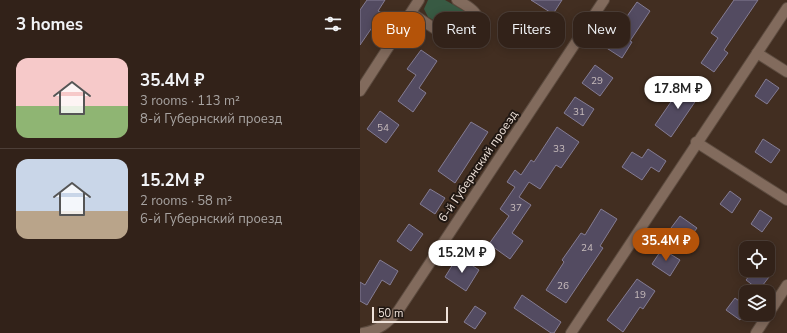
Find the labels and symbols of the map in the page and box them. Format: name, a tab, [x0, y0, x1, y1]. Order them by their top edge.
house number: 29	[591, 74, 603, 88]
pin: 17.8M ₽	[641, 76, 715, 110]
house number: 31	[573, 105, 585, 119]
street label: 6-й Губернский проезд	[435, 107, 521, 225]
house number: 54	[377, 121, 389, 135]
house number: 33	[553, 142, 565, 156]
house number: 37	[510, 201, 522, 215]
pin: 35.4M ₽	[629, 228, 703, 262]
pin: 15.2M ₽	[425, 240, 499, 274]
house number: 24	[581, 241, 593, 255]
house number: 26	[557, 279, 569, 293]
house number: 19	[634, 288, 646, 302]
scale bar	[372, 305, 448, 324]

